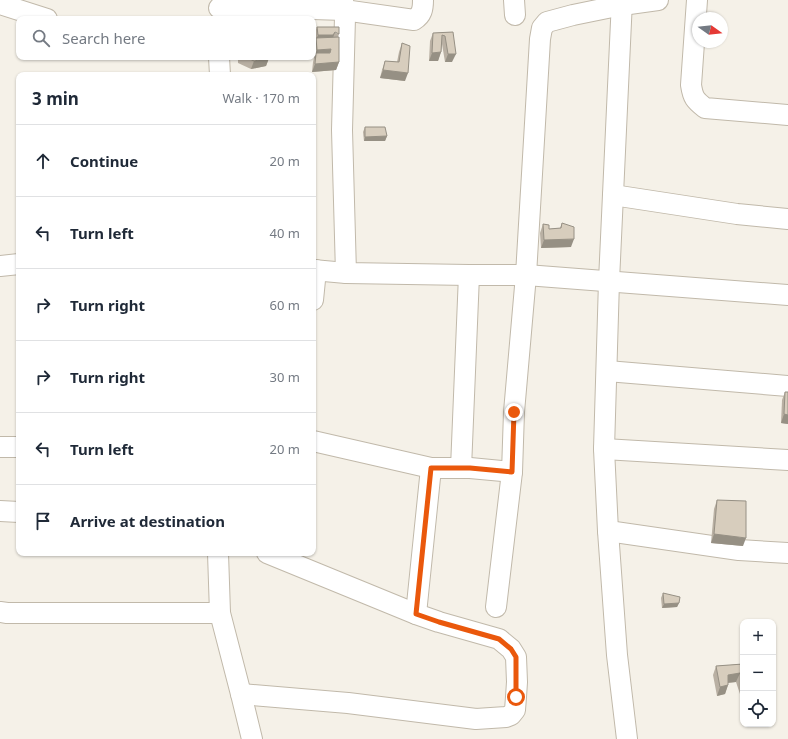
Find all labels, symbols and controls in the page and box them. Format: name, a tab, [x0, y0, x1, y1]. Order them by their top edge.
north arrow	[692, 12, 728, 48]
search box	[16, 16, 316, 60]
icon: search	[30, 27, 52, 49]
text: Search here	[62, 28, 145, 48]
text: 3 min	[32, 87, 79, 110]
text: Walk · 170 m	[222, 89, 300, 107]
icon: ahead	[32, 150, 54, 172]
text: Continue	[70, 151, 138, 171]
text: 20 m	[270, 152, 300, 170]
icon: left	[32, 222, 54, 244]
text: Turn left	[70, 223, 134, 243]
text: 40 m	[270, 224, 300, 242]
icon: right	[32, 294, 54, 316]
text: Turn right	[70, 295, 145, 315]
text: 60 m	[270, 296, 300, 314]
icon: right	[32, 366, 54, 388]
text: Turn right	[70, 367, 145, 387]
text: 30 m	[270, 368, 300, 386]
route end	[505, 403, 523, 421]
icon: left	[32, 438, 54, 460]
text: Turn left	[70, 439, 134, 459]
text: 20 m	[270, 440, 300, 458]
icon: arrive	[32, 510, 54, 532]
text: Arrive at destination	[70, 511, 225, 531]
map controls	[740, 619, 776, 727]
button: +	[740, 619, 776, 655]
button: −	[740, 655, 776, 691]
route start	[507, 688, 525, 706]
button: locate	[740, 691, 776, 727]

